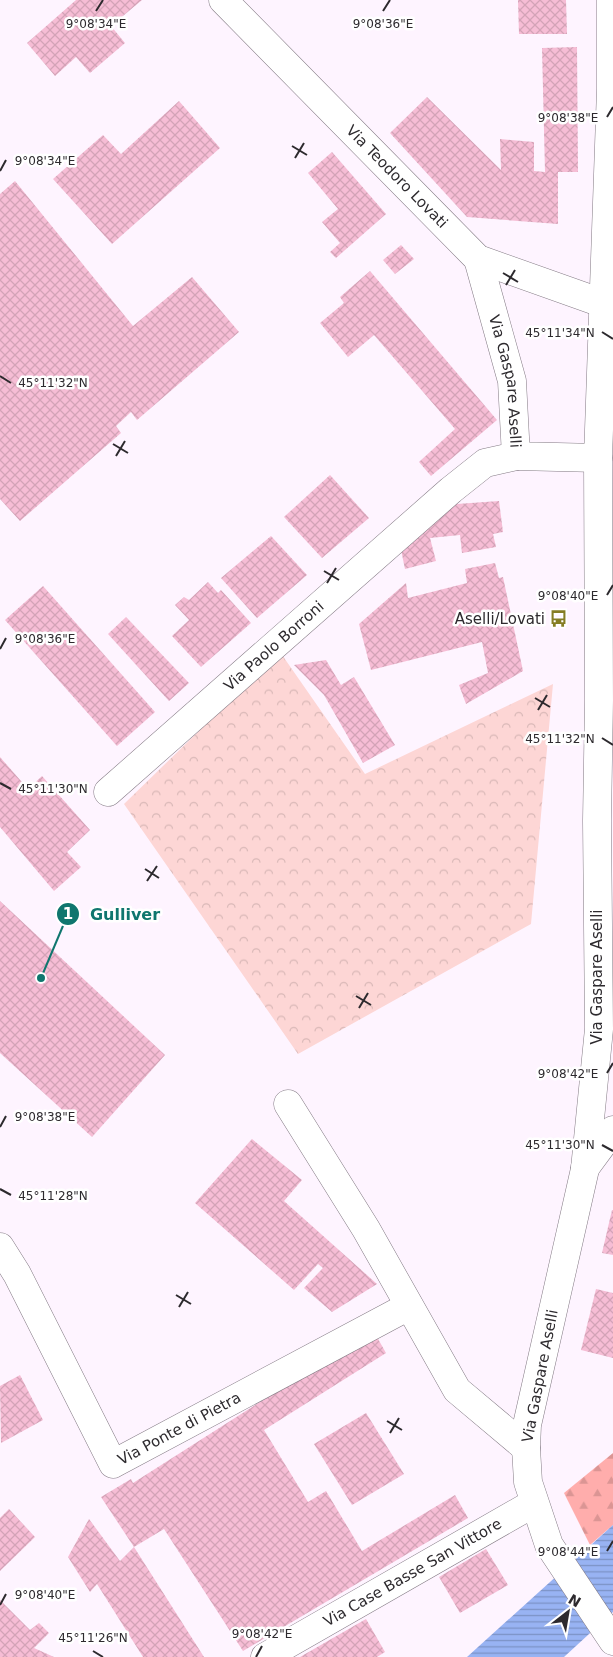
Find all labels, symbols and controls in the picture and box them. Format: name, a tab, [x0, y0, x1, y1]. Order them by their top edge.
text: 9°08'34"E	[66, 17, 126, 31]
text: 9°08'36"E	[353, 17, 413, 31]
text: 9°08'38"E	[538, 111, 598, 125]
street label: Via Teodoro Lovati	[342, 122, 452, 232]
text: 9°08'34"E	[15, 154, 75, 168]
street label: Via Gaspare Aselli	[485, 313, 525, 448]
text: 45°11'34"N	[525, 326, 595, 340]
text: 45°11'32"N	[18, 376, 88, 390]
text: 9°08'40"E	[538, 589, 598, 603]
street label: Via Paolo Borroni	[220, 597, 328, 695]
bus stop icon: Aselli/Lovati	[549, 609, 569, 629]
place label: Aselli/Lovati	[455, 610, 545, 628]
text: 9°08'36"E	[15, 632, 75, 646]
text: 45°11'32"N	[525, 732, 595, 746]
text: 45°11'30"N	[18, 782, 88, 796]
callout: Gulliver	[55, 899, 170, 930]
text: 1	[63, 905, 73, 923]
text: Gulliver	[90, 905, 160, 924]
street label: Via Gaspare Aselli	[588, 909, 606, 1045]
text: 9°08'42"E	[538, 1067, 598, 1081]
text: 9°08'38"E	[15, 1110, 75, 1124]
text: 45°11'30"N	[525, 1138, 595, 1152]
text: 45°11'28"N	[18, 1189, 88, 1203]
street label: Via Gaspare Aselli	[518, 1308, 562, 1444]
street label: Via Ponte di Pietra	[115, 1388, 244, 1469]
street label: Via Case Basse San Vittore	[320, 1515, 505, 1631]
text: 9°08'44"E	[538, 1545, 598, 1559]
north arrow	[543, 1587, 593, 1637]
text: 9°08'40"E	[15, 1588, 75, 1602]
text: N	[566, 1591, 584, 1611]
text: 9°08'42"E	[232, 1627, 292, 1641]
text: 45°11'26"N	[58, 1631, 128, 1645]

